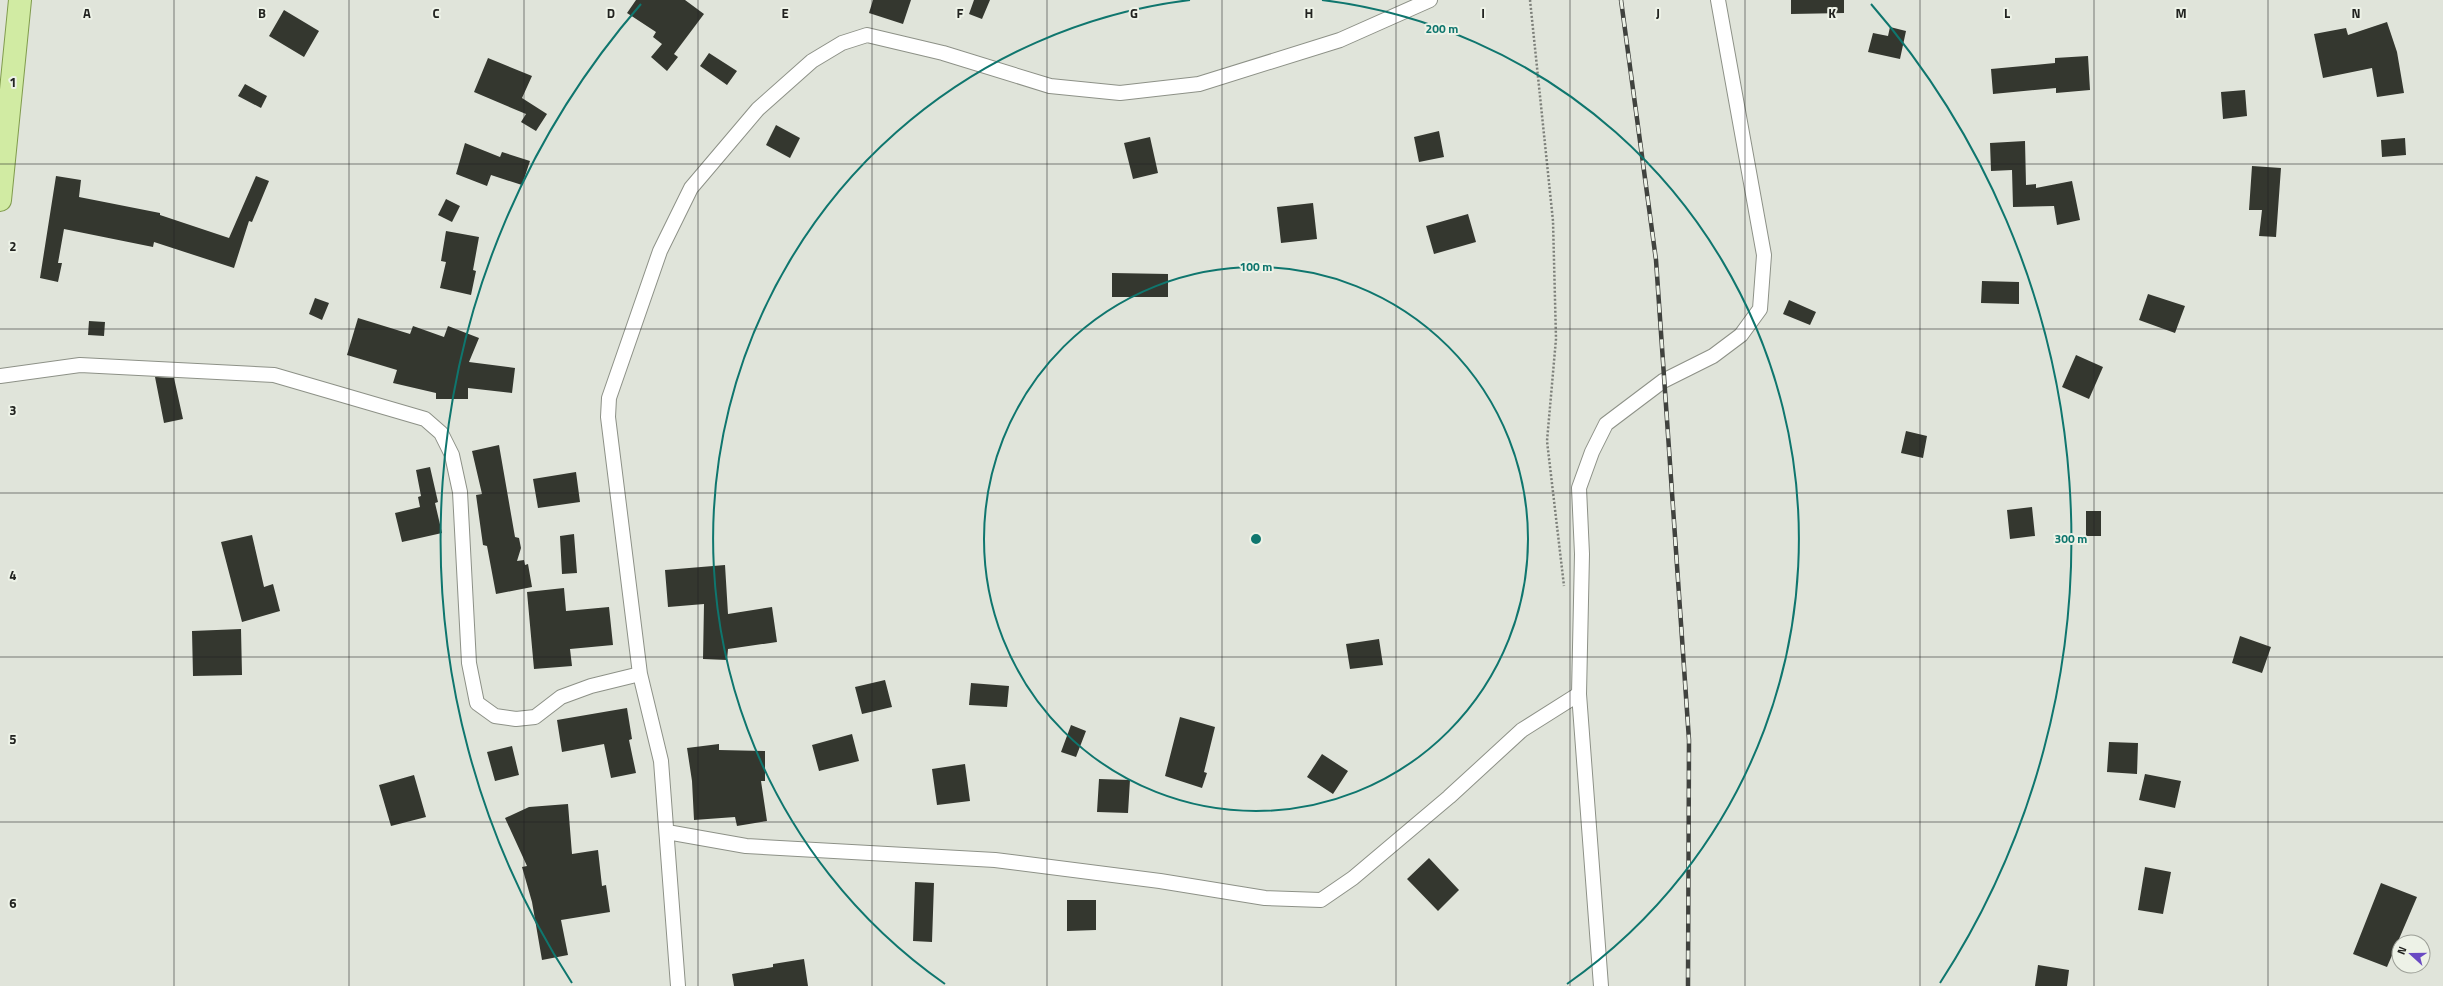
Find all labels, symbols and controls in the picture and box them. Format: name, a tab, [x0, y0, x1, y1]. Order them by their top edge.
text: A	[83, 3, 91, 23]
text: B	[258, 3, 266, 23]
text: C	[432, 3, 440, 23]
text: D	[607, 3, 615, 23]
text: E	[781, 3, 789, 23]
text: F	[957, 3, 964, 23]
text: G	[1130, 3, 1138, 23]
text: H	[1305, 3, 1313, 23]
text: I	[1481, 3, 1485, 23]
text: J	[1656, 3, 1660, 23]
text: K	[1828, 3, 1836, 23]
text: L	[2004, 3, 2010, 23]
text: M	[2175, 3, 2187, 23]
text: N	[2351, 3, 2361, 23]
text: 200 m	[1426, 19, 1458, 38]
text: 1	[9, 72, 17, 92]
text: 2	[9, 236, 17, 256]
text: 100 m	[1240, 257, 1272, 276]
text: 3	[9, 400, 17, 420]
text: 300 m	[2055, 529, 2087, 548]
centre of rings	[1249, 532, 1263, 546]
text: 4	[9, 565, 17, 585]
text: 5	[9, 729, 17, 749]
text: 6	[9, 893, 17, 913]
north arrow	[2391, 934, 2431, 974]
text: N	[2393, 944, 2410, 957]

